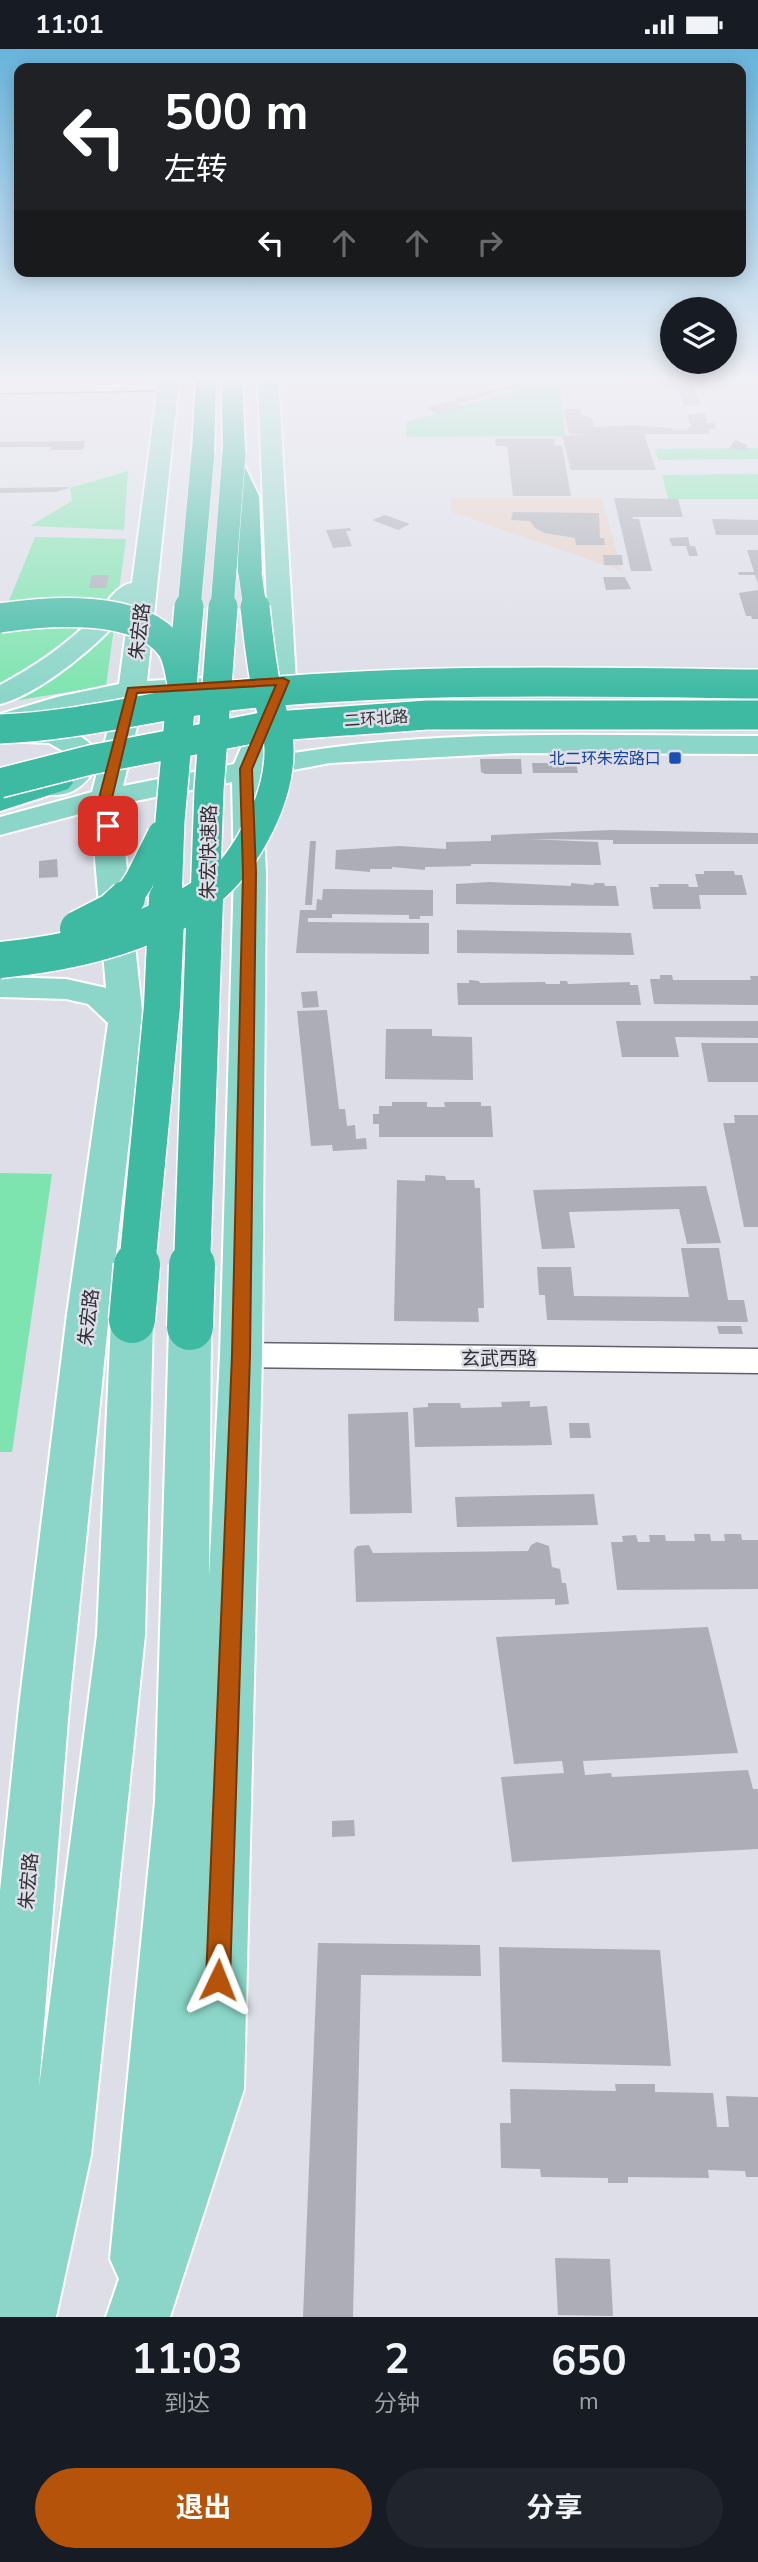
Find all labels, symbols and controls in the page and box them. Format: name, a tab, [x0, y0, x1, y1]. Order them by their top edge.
text: 11:01	[35, 7, 104, 42]
text: 500 m	[164, 79, 308, 146]
icon: left	[49, 91, 140, 182]
text: 左转	[164, 148, 228, 191]
icon: left	[252, 224, 290, 262]
icon: ahead	[325, 224, 363, 262]
icon: ahead	[398, 224, 436, 262]
icon: right	[471, 224, 509, 262]
map controls	[660, 297, 737, 374]
button: layers	[660, 297, 737, 374]
street label: 朱宏路	[124, 601, 156, 661]
street label: 二环北路	[343, 706, 409, 732]
place label: 北二环朱宏路口	[549, 748, 661, 770]
marker: 北二环朱宏路口	[667, 750, 683, 766]
pin	[78, 796, 138, 856]
street label: 朱宏快速路	[195, 804, 223, 900]
icon: arrive	[89, 807, 127, 845]
street label: 朱宏路	[73, 1287, 105, 1347]
street label: 玄武西路	[461, 1346, 537, 1372]
street label: 朱宏路	[14, 1852, 44, 1911]
position arrow	[181, 1943, 255, 2017]
text: 11:03	[131, 2331, 243, 2388]
text: 2	[384, 2331, 409, 2388]
text: 650	[551, 2333, 627, 2390]
text: m	[579, 2386, 599, 2417]
text: 到达	[164, 2388, 210, 2419]
text: 分钟	[374, 2388, 420, 2419]
button: 退出	[35, 2468, 372, 2548]
button: 分享	[386, 2468, 723, 2548]

